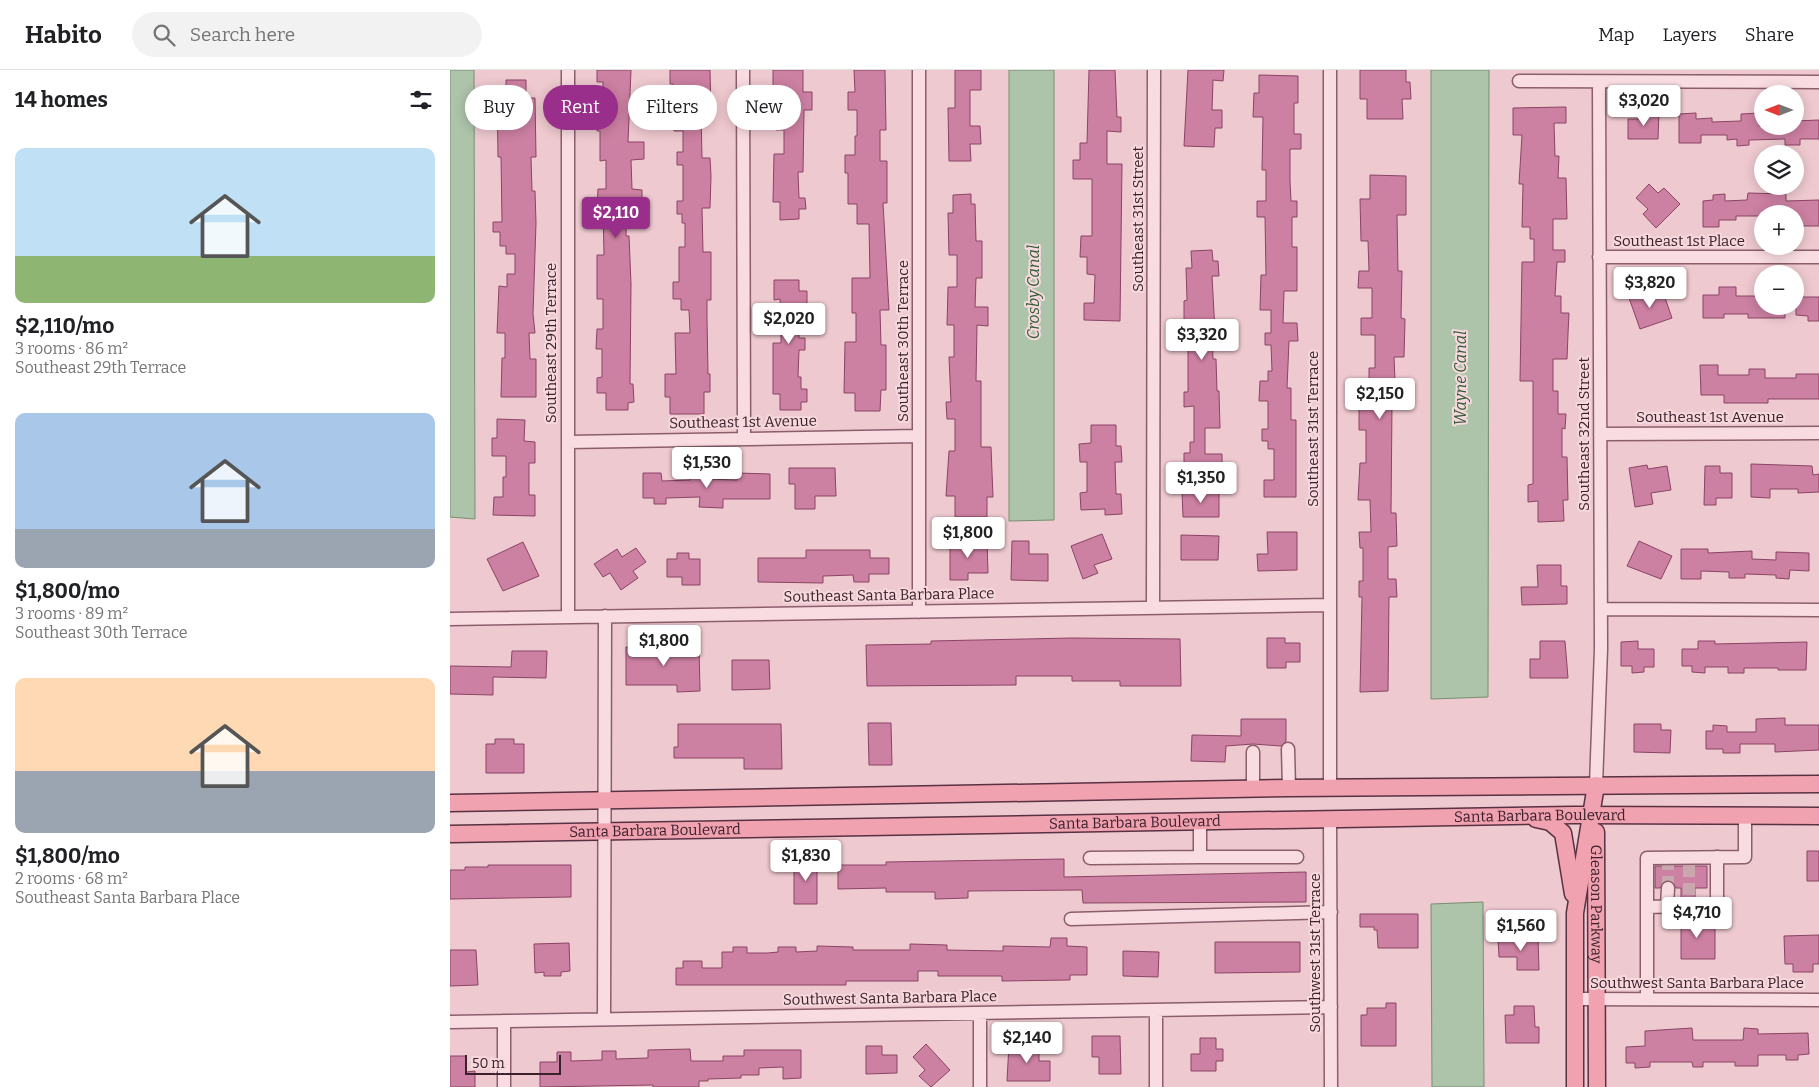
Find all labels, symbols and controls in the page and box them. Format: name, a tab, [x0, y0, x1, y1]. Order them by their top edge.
search box	[132, 12, 482, 57]
text: Habito	[25, 21, 102, 49]
icon: search	[150, 21, 178, 49]
text: Search here	[190, 23, 295, 46]
text: Map	[1598, 24, 1634, 46]
text: Layers	[1662, 24, 1717, 46]
text: Share	[1745, 24, 1794, 46]
chip: Buy	[465, 85, 533, 130]
chip: Rent	[543, 85, 618, 130]
chip: Filters	[628, 85, 717, 130]
chip: New	[727, 85, 801, 130]
pin: $3,020	[1603, 85, 1685, 127]
north arrow	[1754, 85, 1804, 135]
map controls	[1754, 85, 1804, 315]
icon: filters	[407, 86, 435, 114]
text: 14 homes	[15, 87, 108, 113]
text: $3,020	[1619, 91, 1669, 110]
street label: Southeast 31st Street	[1129, 145, 1147, 292]
button: layers	[1754, 145, 1804, 195]
icon: home	[180, 181, 270, 271]
pin: $2,110	[575, 196, 657, 239]
text: $2,110	[593, 203, 639, 222]
button: +	[1754, 205, 1804, 255]
street label: Southeast 1st Place	[1613, 232, 1745, 250]
water label: Crosby Canal	[1024, 245, 1043, 339]
street label: Southeast 30th Terrace	[894, 260, 912, 422]
street label: Southeast 29th Terrace	[542, 263, 560, 423]
button: −	[1754, 265, 1804, 315]
pin: $3,820	[1609, 266, 1691, 309]
text: $3,820	[1625, 273, 1676, 292]
pin: $2,020	[748, 302, 830, 345]
text: $2,020	[763, 309, 815, 328]
text: $2,110/mo	[15, 313, 114, 339]
pin: $3,320	[1161, 318, 1243, 361]
text: $3,320	[1177, 325, 1227, 344]
water label: Wayne Canal	[1451, 331, 1470, 425]
text: 3 rooms · 86 m²	[15, 339, 128, 358]
street label: Southeast 31st Terrace	[1304, 351, 1322, 507]
street label: Southeast 32nd Street	[1575, 357, 1593, 511]
text: Southeast 29th Terrace	[15, 358, 186, 377]
pin: $2,150	[1339, 378, 1421, 420]
text: $2,150	[1356, 384, 1404, 403]
street label: Southeast 1st Avenue	[1636, 408, 1784, 426]
street label: Southeast 1st Avenue	[669, 412, 817, 432]
icon: home	[180, 446, 270, 536]
pin: $1,530	[666, 446, 748, 489]
text: $1,530	[683, 453, 731, 472]
pin: $1,350	[1160, 462, 1242, 504]
text: $1,350	[1177, 468, 1225, 487]
pin: $1,800	[927, 516, 1009, 559]
text: $1,800	[943, 523, 993, 542]
text: $1,800/mo	[15, 578, 120, 604]
street label: Southeast Santa Barbara Place	[783, 584, 995, 606]
text: 3 rooms · 89 m²	[15, 604, 128, 623]
text: Southeast 30th Terrace	[15, 623, 188, 642]
pin: $1,800	[623, 624, 705, 667]
text: $1,800	[639, 631, 689, 650]
icon: home	[180, 711, 270, 801]
street label: Santa Barbara Boulevard	[1454, 806, 1626, 826]
street label: Santa Barbara Boulevard	[1049, 812, 1221, 833]
street label: Santa Barbara Boulevard	[569, 820, 741, 841]
pin: $1,830	[765, 840, 847, 882]
text: $1,800/mo	[15, 843, 120, 869]
street label: Gleason Parkway	[1587, 845, 1606, 964]
text: $1,830	[781, 846, 831, 865]
text: 2 rooms · 68 m²	[15, 869, 128, 888]
street label: Southwest 31st Terrace	[1306, 873, 1324, 1033]
text: Southeast Santa Barbara Place	[15, 888, 240, 907]
pin: $4,710	[1656, 896, 1738, 939]
text: $4,710	[1673, 903, 1721, 922]
pin: $1,560	[1480, 910, 1562, 952]
text: $1,560	[1497, 916, 1545, 935]
street label: Southwest Santa Barbara Place	[1590, 974, 1804, 992]
street label: Southwest Santa Barbara Place	[783, 987, 997, 1009]
pin: $2,140	[986, 1022, 1068, 1064]
text: $2,140	[1002, 1028, 1052, 1047]
scale bar	[465, 1052, 561, 1075]
text: 50 m	[472, 1055, 505, 1072]

